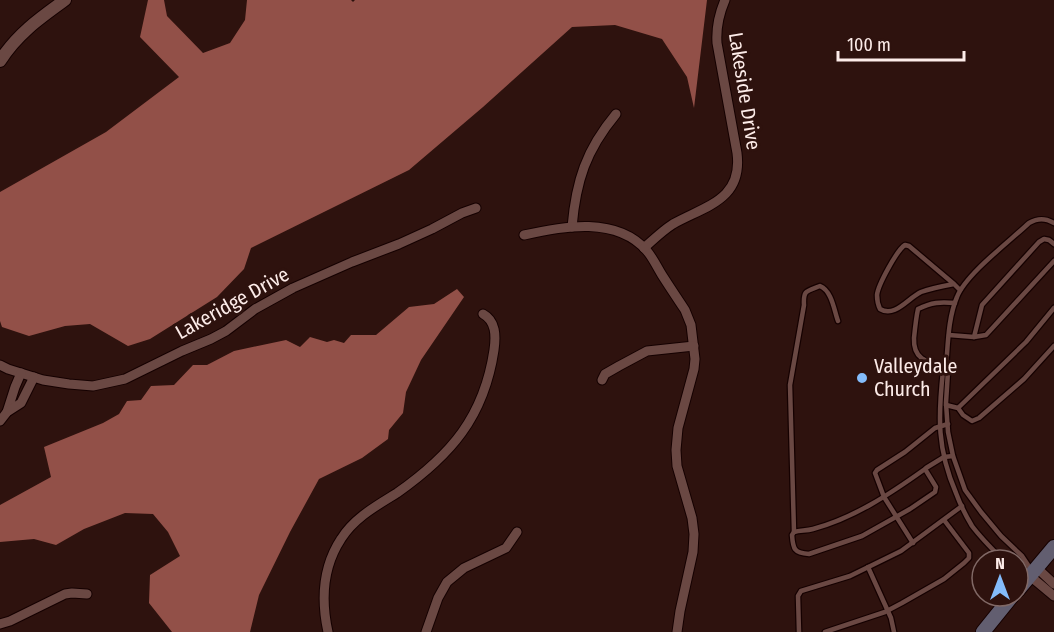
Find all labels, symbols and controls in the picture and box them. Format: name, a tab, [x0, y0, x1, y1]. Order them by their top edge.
scale bar	[838, 24, 964, 62]
street label: Lakeside Drive	[724, 30, 766, 152]
text: 100 m	[847, 34, 891, 56]
street label: Lakeridge Drive	[171, 262, 293, 344]
place label: Valleydale Church	[874, 354, 957, 401]
marker: Valleydale Church	[855, 371, 869, 385]
north arrow	[970, 548, 1030, 608]
text: N	[995, 554, 1005, 573]

